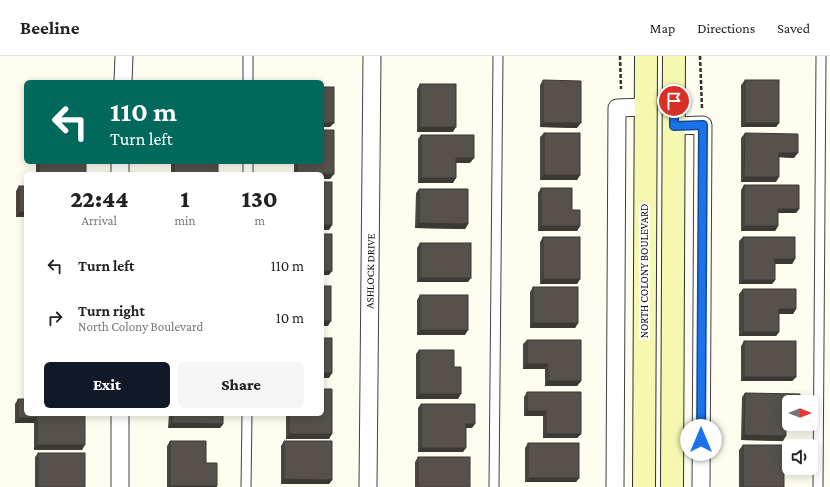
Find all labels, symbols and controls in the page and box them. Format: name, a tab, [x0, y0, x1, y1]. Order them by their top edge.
text: Beeline	[20, 17, 80, 38]
text: Map	[650, 20, 675, 36]
text: Directions	[697, 20, 755, 36]
text: Saved	[777, 20, 810, 36]
pin	[657, 84, 691, 118]
icon: arrive	[663, 90, 685, 112]
icon: left	[44, 96, 96, 148]
text: 110 m	[110, 96, 177, 127]
text: Turn left	[110, 129, 173, 149]
text: 22:44	[70, 185, 128, 212]
text: 1	[180, 185, 190, 212]
text: 130	[242, 185, 278, 212]
street label: NORTH COLONY BOULEVARD	[638, 204, 650, 338]
text: Arrival	[82, 213, 117, 228]
text: min	[175, 213, 195, 228]
text: m	[255, 213, 265, 228]
street label: ASHLOCK DRIVE	[363, 233, 377, 309]
icon: left	[44, 255, 66, 277]
text: Turn left	[78, 258, 134, 274]
text: 110 m	[271, 258, 304, 274]
text: Turn right	[78, 303, 145, 319]
icon: right	[44, 307, 66, 329]
text: 10 m	[276, 310, 304, 326]
text: North Colony Boulevard	[78, 319, 203, 334]
button: Exit	[44, 362, 170, 408]
button: Share	[178, 362, 304, 408]
north arrow	[782, 395, 818, 431]
map controls	[782, 395, 818, 475]
position arrow	[680, 419, 722, 461]
button: sound	[782, 439, 818, 475]

